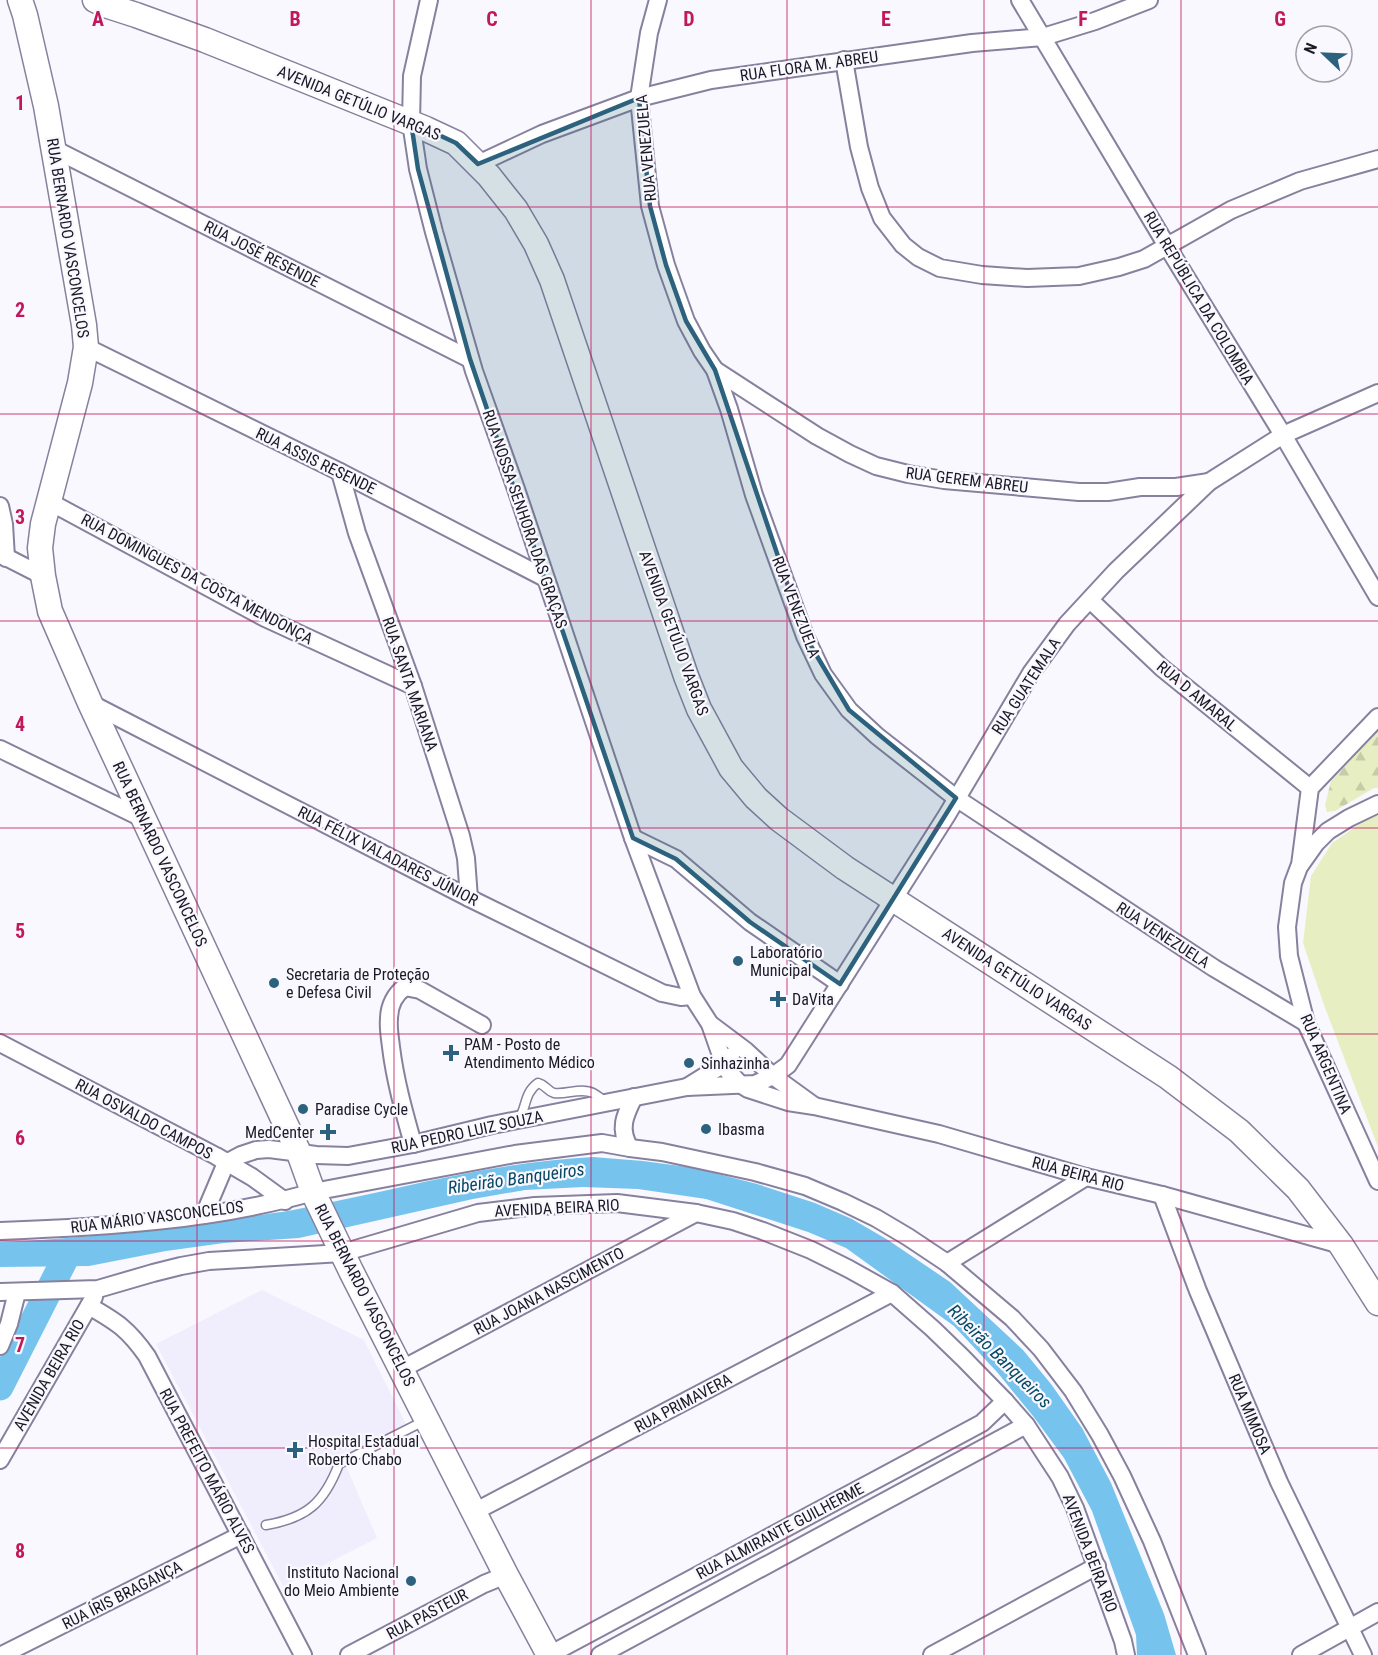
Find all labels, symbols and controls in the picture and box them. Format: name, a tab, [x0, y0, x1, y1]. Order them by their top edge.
text: A	[92, 7, 104, 31]
text: B	[289, 7, 301, 31]
text: C	[486, 7, 498, 31]
text: D	[683, 7, 695, 31]
text: E	[881, 7, 891, 31]
text: F	[1078, 7, 1088, 31]
text: G	[1274, 7, 1286, 31]
north arrow	[1294, 24, 1354, 84]
text: N	[1300, 40, 1321, 57]
street label: RUA FLORA M. ABREU	[739, 47, 879, 85]
street label: AVENIDA GETÚLIO VARGAS	[275, 62, 443, 144]
text: 1	[15, 91, 25, 115]
street label: RUA VENEZUELA	[632, 94, 660, 202]
street label: RUA BERNARDO VASCONCELOS	[43, 137, 93, 339]
street label: RUA REPÚBLICA DA COLOMBIA	[1140, 208, 1258, 388]
street label: RUA JOSÉ RESENDE	[201, 217, 323, 291]
text: 2	[15, 298, 25, 322]
street label: RUA NOSSA SENHORA DAS GRAÇAS	[479, 407, 571, 631]
street label: RUA ASSIS RESENDE	[253, 424, 379, 498]
street label: RUA GEREM ABREU	[905, 463, 1029, 497]
text: 3	[15, 505, 25, 529]
street label: RUA DOMINGUES DA COSTA MENDONÇA	[78, 510, 316, 648]
street label: AVENIDA GETÚLIO VARGAS	[635, 548, 713, 718]
street label: RUA VENEZUELA	[768, 554, 824, 660]
street label: RUA SANTA MARIANA	[378, 614, 442, 754]
street label: RUA GUATEMALA	[988, 634, 1064, 738]
street label: RUA D AMARAL	[1153, 657, 1241, 735]
text: 4	[15, 712, 25, 736]
street label: RUA BERNARDO VASCONCELOS	[109, 758, 211, 950]
street label: RUA FÉLIX VALADARES JÚNIOR	[295, 802, 482, 910]
street label: RUA VENEZUELA	[1113, 898, 1213, 972]
text: 5	[15, 919, 25, 943]
street label: AVENIDA GETÚLIO VARGAS	[939, 924, 1095, 1034]
place label: Laboratório Municipal	[750, 943, 823, 980]
marker: Laboratório Municipal	[731, 954, 745, 968]
place label: Secretaria de Proteção e Defesa Civil	[286, 965, 430, 1002]
marker: Secretaria de Proteção e Defesa Civil	[267, 976, 281, 990]
marker: DaVita	[769, 990, 787, 1008]
place label: DaVita	[792, 990, 834, 1009]
street label: RUA ARGENTINA	[1296, 1011, 1356, 1117]
place label: PAM - Posto de Atendimento Médico	[464, 1035, 595, 1072]
marker: PAM - Posto de Atendimento Médico	[442, 1044, 460, 1062]
place label: Sinhazinha	[701, 1054, 770, 1073]
marker: Sinhazinha	[682, 1056, 696, 1070]
street label: RUA OSVALDO CAMPOS	[72, 1075, 216, 1163]
place label: Paradise Cycle	[315, 1100, 408, 1119]
marker: Paradise Cycle	[296, 1102, 310, 1116]
street label: RUA PEDRO LUIZ SOUZA	[389, 1107, 545, 1157]
place label: Ibasma	[718, 1120, 765, 1139]
marker: Ibasma	[699, 1122, 713, 1136]
place label: MedCenter	[245, 1123, 314, 1142]
marker: MedCenter	[319, 1123, 337, 1141]
text: 6	[15, 1126, 25, 1150]
street label: RUA BEIRA RIO	[1030, 1153, 1126, 1195]
water label: Ribeirão Banqueiros	[446, 1158, 586, 1198]
street label: AVENIDA BEIRA RIO	[494, 1195, 620, 1221]
street label: RUA MÁRIO VASCONCELOS	[69, 1197, 245, 1237]
street label: RUA BERNARDO VASCONCELOS	[311, 1201, 419, 1389]
street label: RUA JOANA NASCIMENTO	[471, 1243, 627, 1339]
water label: Ribeirão Banqueiros	[944, 1300, 1056, 1412]
street label: AVENIDA BEIRA RIO	[9, 1316, 89, 1434]
text: 7	[15, 1333, 25, 1357]
street label: RUA PRIMAVERA	[631, 1369, 735, 1437]
street label: RUA MIMOSA	[1225, 1371, 1275, 1457]
street label: RUA PREFEITO MÁRIO ALVES	[155, 1385, 259, 1557]
place label: Hospital Estadual Roberto Chabo	[308, 1432, 419, 1469]
marker: Hospital Estadual Roberto Chabo	[286, 1441, 304, 1459]
street label: RUA ALMIRANTE GUILHERME	[693, 1479, 867, 1583]
street label: AVENIDA BEIRA RIO	[1059, 1491, 1121, 1615]
text: 8	[15, 1539, 25, 1563]
street label: RUA ÍRIS BRAGANÇA	[59, 1557, 185, 1633]
place label: Instituto Nacional do Meio Ambiente	[284, 1563, 399, 1600]
marker: Instituto Nacional do Meio Ambiente	[404, 1574, 418, 1588]
street label: RUA PASTEUR	[383, 1584, 471, 1643]

